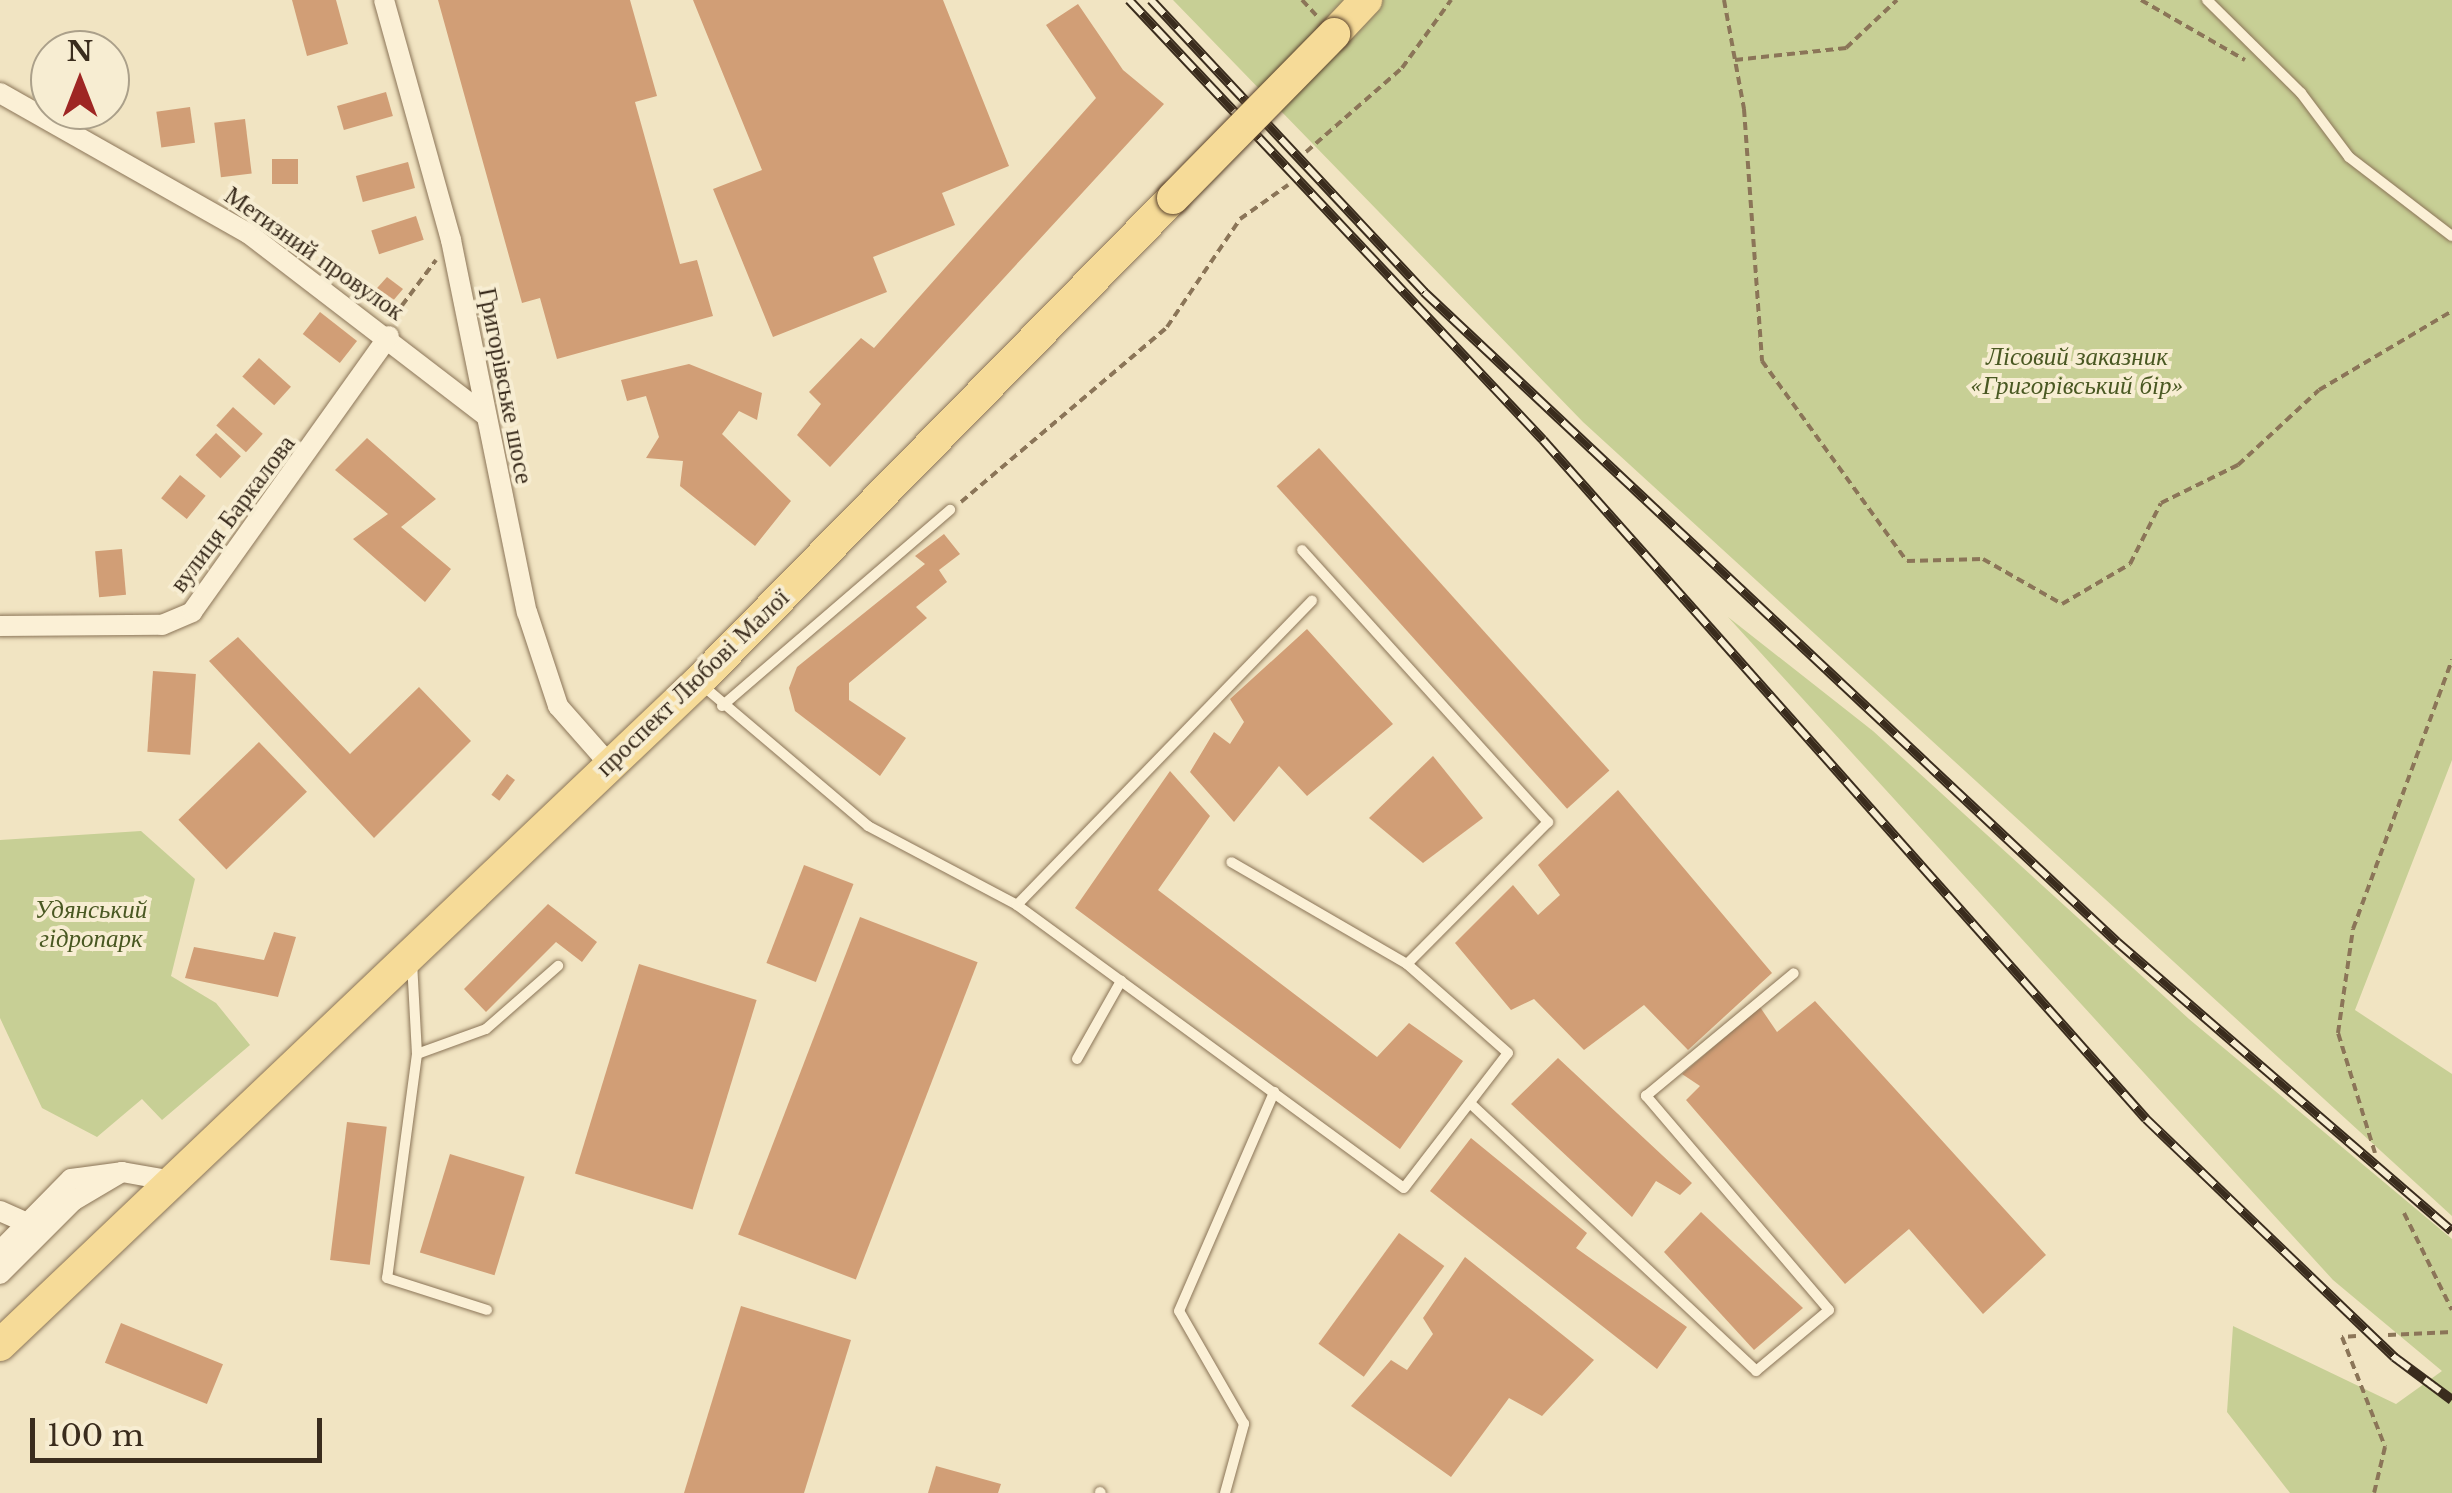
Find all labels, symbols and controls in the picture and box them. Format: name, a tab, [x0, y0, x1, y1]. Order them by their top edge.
north arrow	[30, 30, 130, 130]
text: N	[67, 34, 93, 69]
street label: Метизний провулок	[218, 181, 410, 327]
street label: Григорівське шосе	[471, 285, 539, 487]
park label: Лісовий заказник «Григорівський бір»	[1971, 343, 2183, 402]
street label: вулиця Баркалова	[164, 430, 302, 598]
street label: проспект Любові Малої	[590, 583, 796, 783]
park label: Удянський гідропарк	[35, 896, 147, 955]
scale bar	[35, 1398, 328, 1460]
text: 100 m	[47, 1417, 144, 1454]

